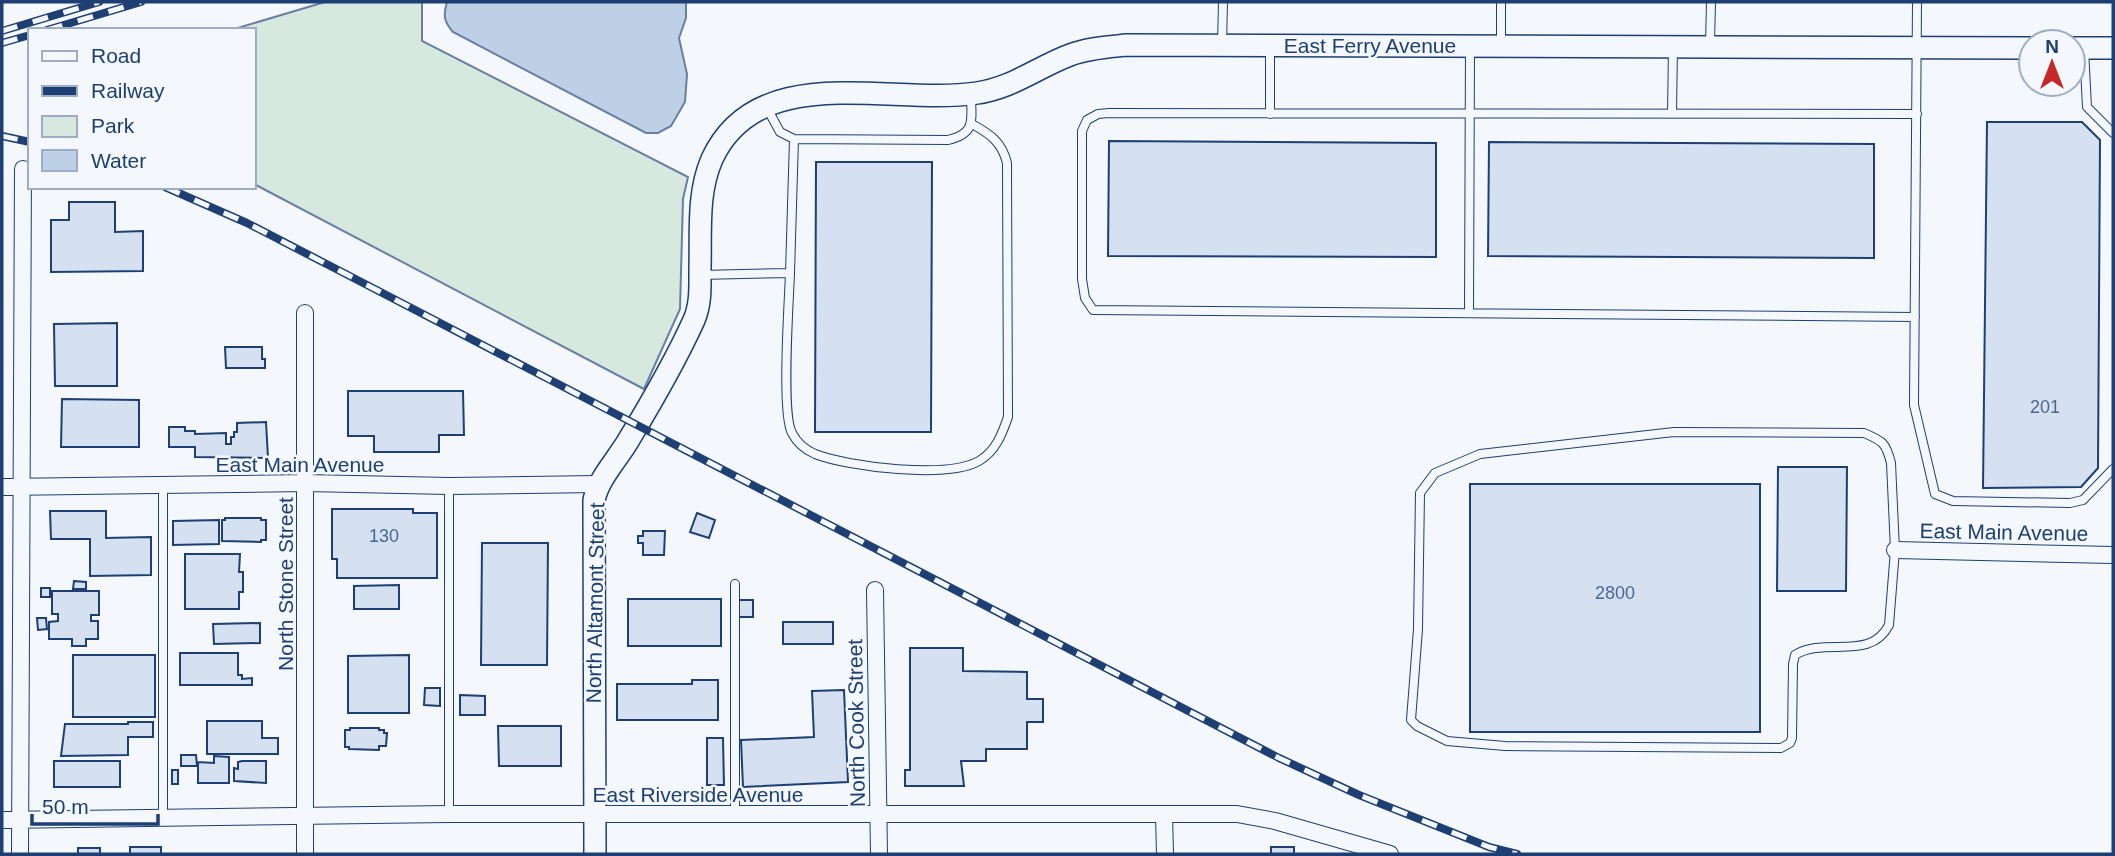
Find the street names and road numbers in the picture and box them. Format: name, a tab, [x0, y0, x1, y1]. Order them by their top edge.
street label: East Ferry Avenue	[1284, 34, 1456, 57]
street label: East Main Avenue	[216, 453, 384, 476]
street label: North Stone Street	[274, 497, 297, 671]
street label: North Altamont Street	[582, 502, 608, 704]
street label: East Main Avenue	[1919, 519, 2089, 545]
street label: North Cook Street	[843, 639, 869, 807]
street label: East Riverside Avenue	[593, 783, 803, 806]

